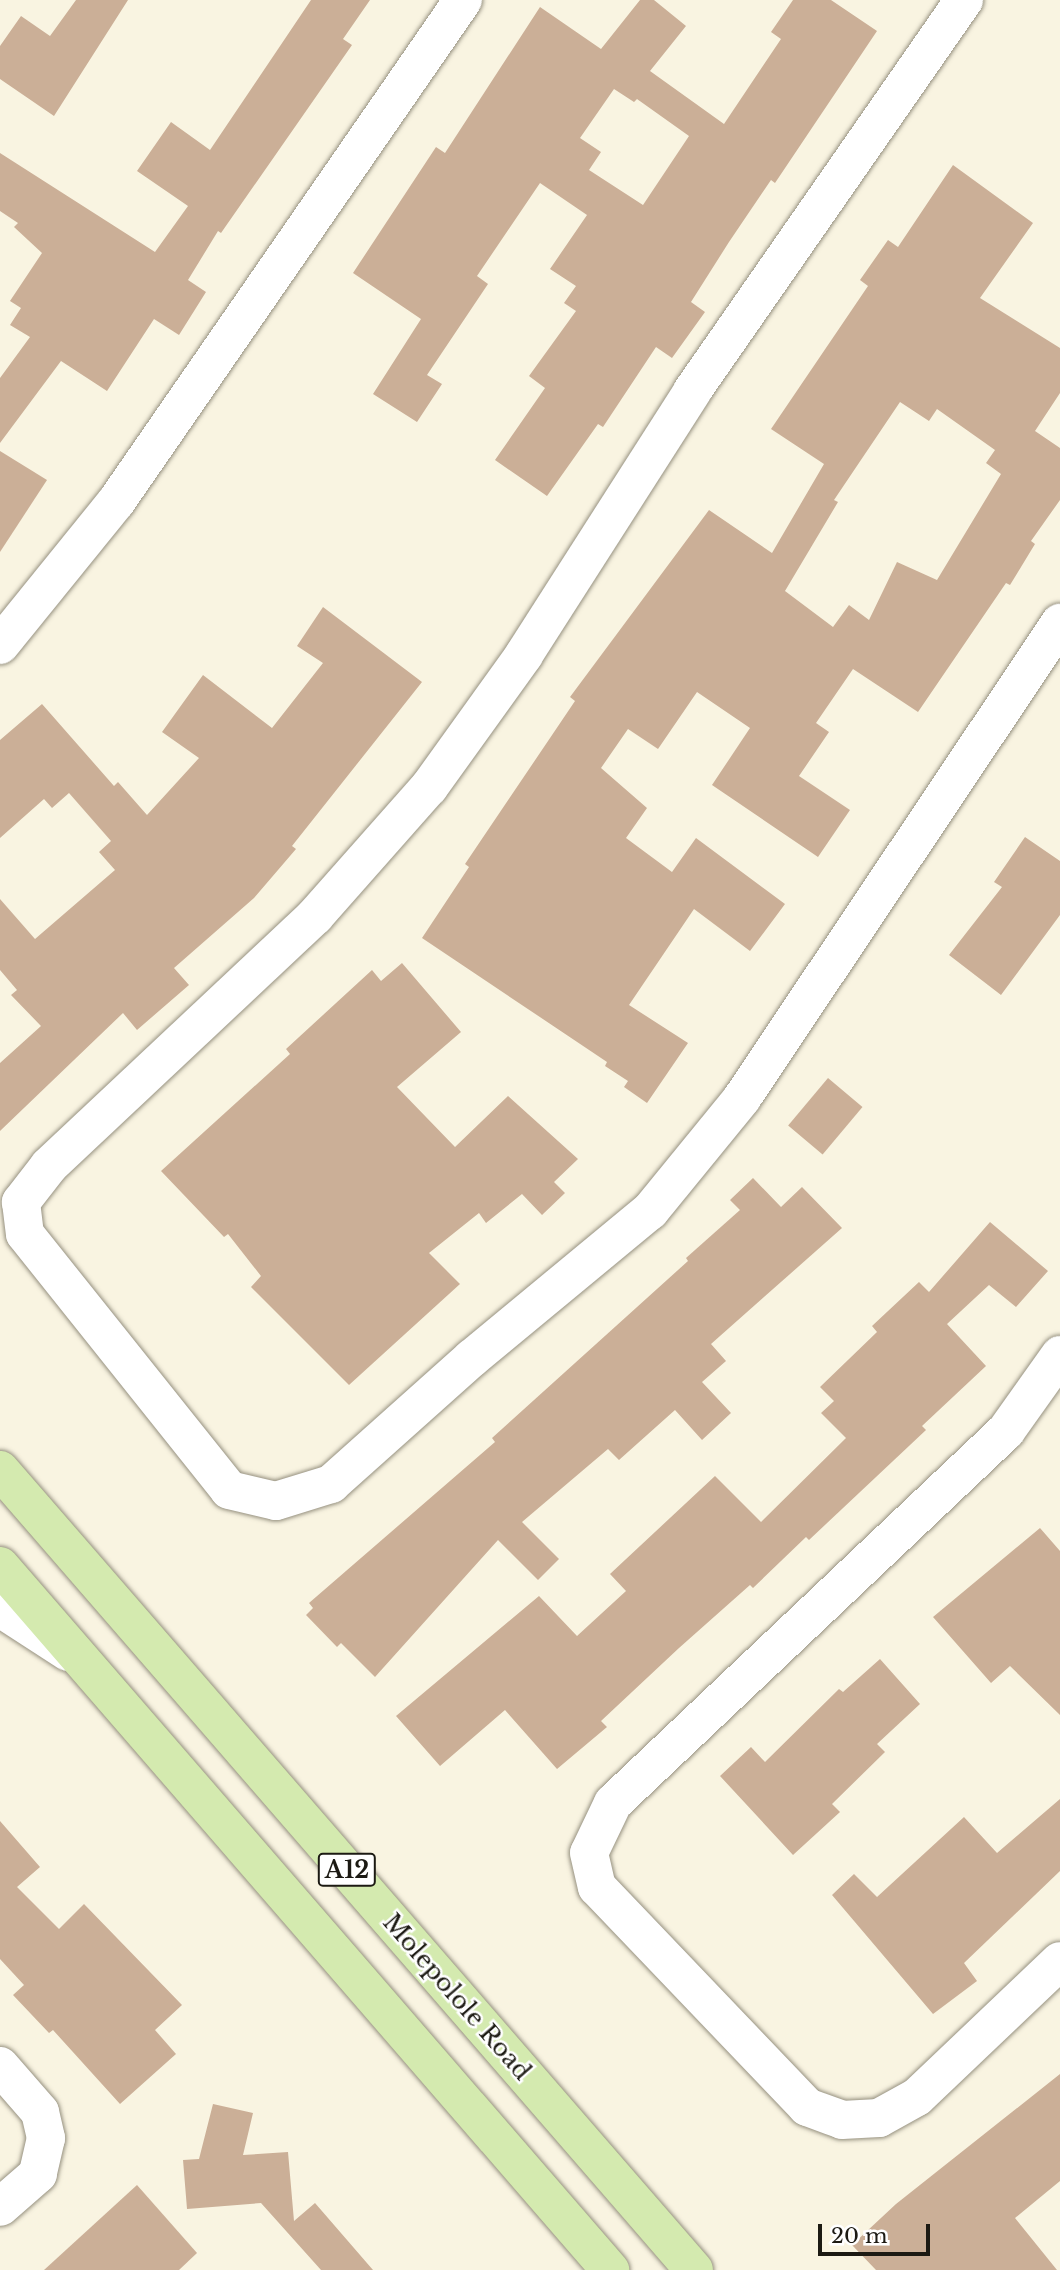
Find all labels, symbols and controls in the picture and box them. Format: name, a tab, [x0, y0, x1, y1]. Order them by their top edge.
road number: A12	[317, 1851, 377, 1890]
street label: Molepolole Road	[377, 1908, 537, 2086]
scale bar	[822, 2210, 934, 2254]
text: 20 m	[831, 2223, 888, 2249]

